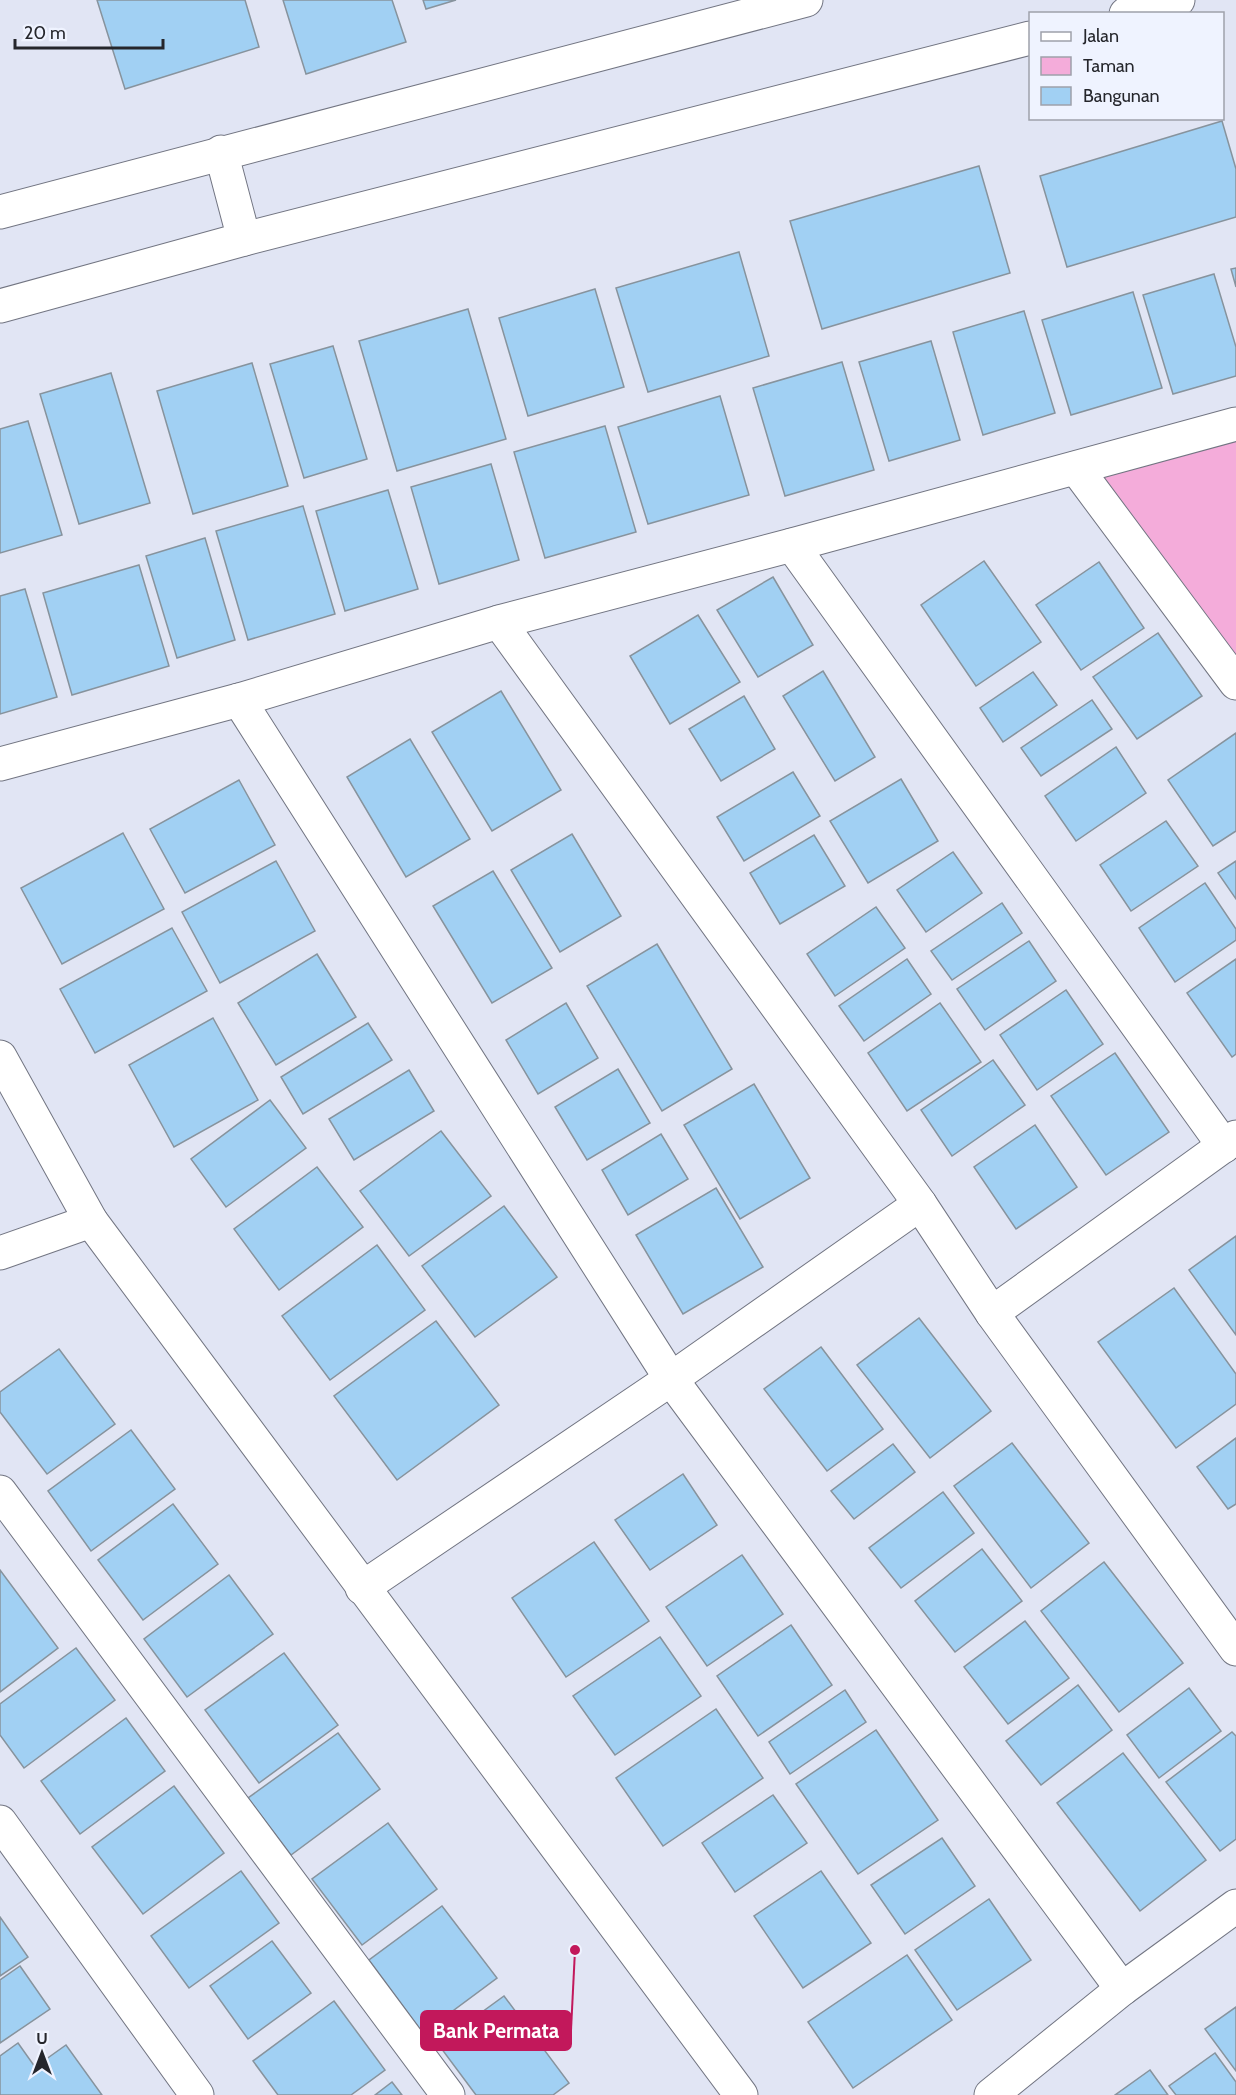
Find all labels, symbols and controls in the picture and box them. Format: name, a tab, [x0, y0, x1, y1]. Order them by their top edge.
scale bar	[15, 12, 164, 50]
legend	[1029, 12, 1224, 120]
text: 20 m	[24, 22, 66, 44]
text: Jalan	[1082, 25, 1119, 47]
text: Taman	[1083, 55, 1135, 77]
text: Bangunan	[1083, 85, 1160, 107]
callout: Bank Permata	[421, 2011, 571, 2050]
text: Bank Permata	[433, 2018, 560, 2043]
north arrow	[12, 2023, 72, 2083]
text: U	[36, 2029, 48, 2048]

